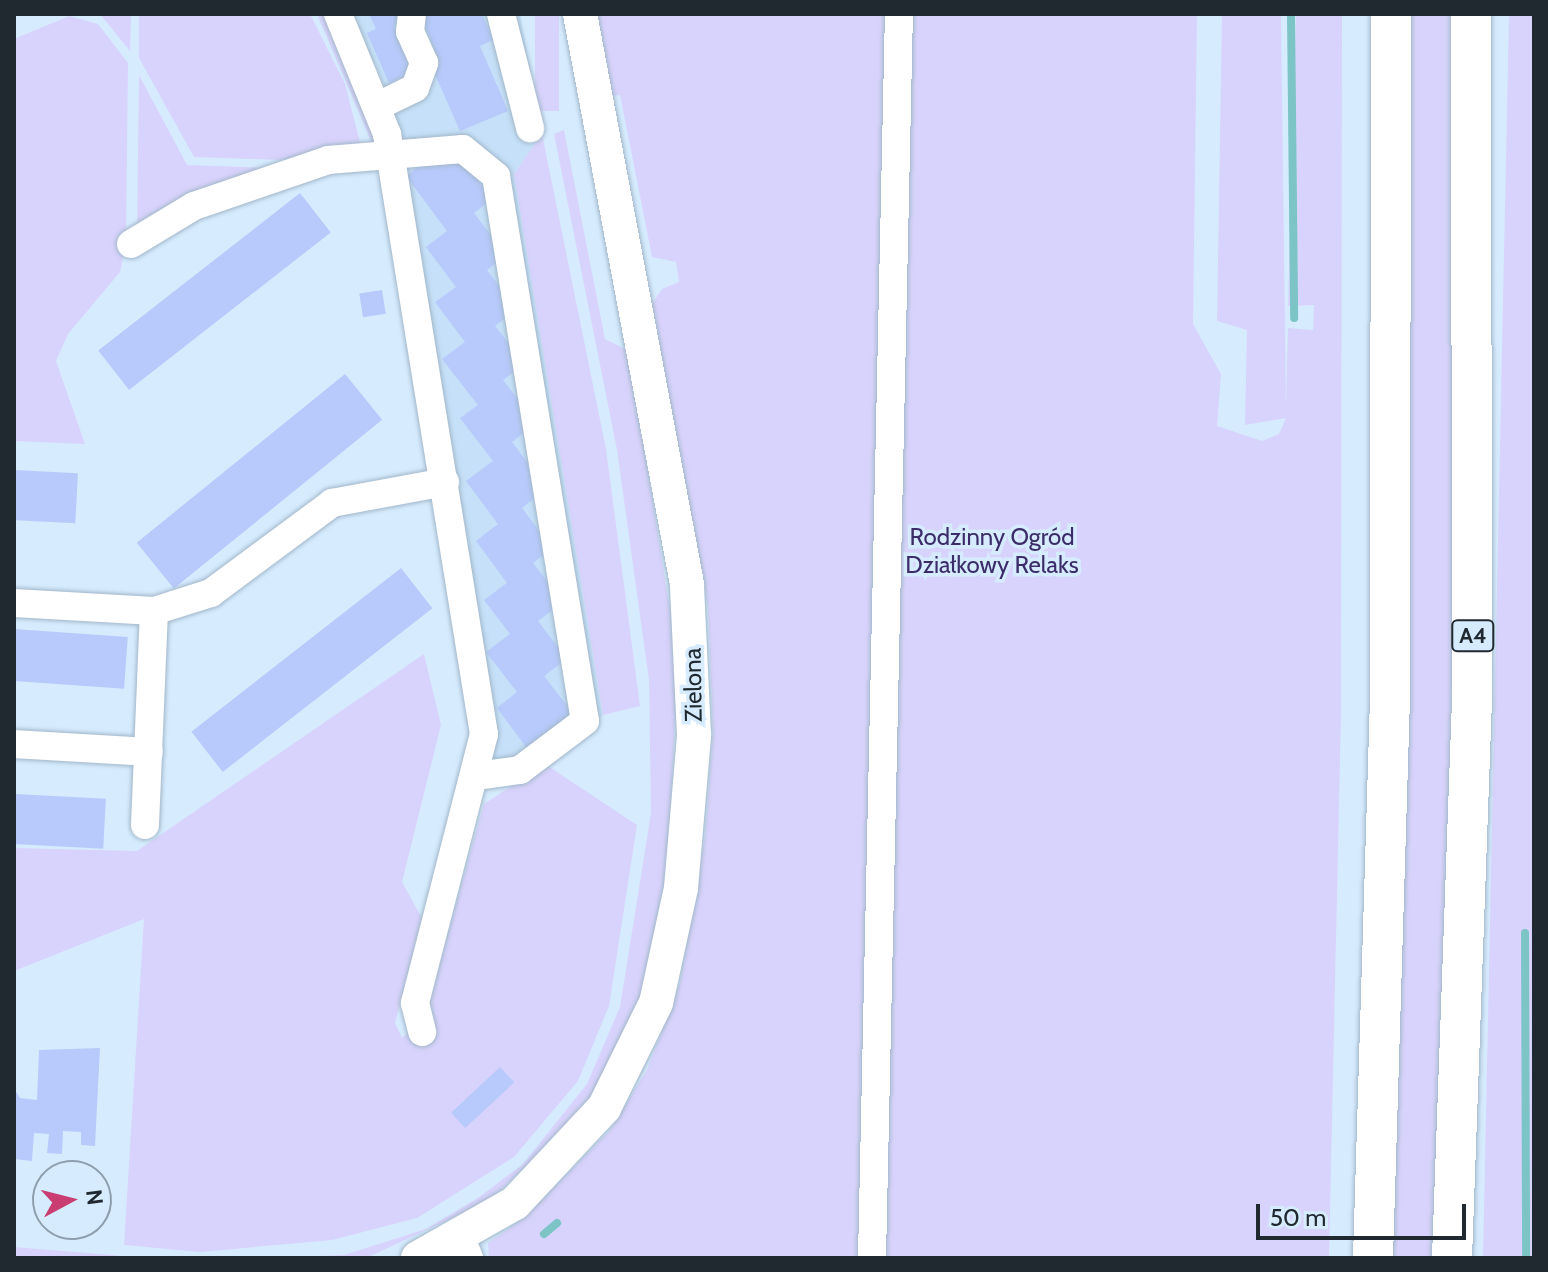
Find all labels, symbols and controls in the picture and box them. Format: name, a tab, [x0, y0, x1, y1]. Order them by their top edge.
park label: Rodzinny Ogród Działkowy Relaks	[905, 523, 1079, 579]
road number: A4	[1451, 618, 1495, 654]
street label: Zielona	[678, 648, 708, 722]
north arrow	[32, 1160, 112, 1240]
text: N	[80, 1188, 109, 1207]
scale bar	[1260, 1188, 1470, 1238]
text: 50 m	[1270, 1203, 1326, 1232]

